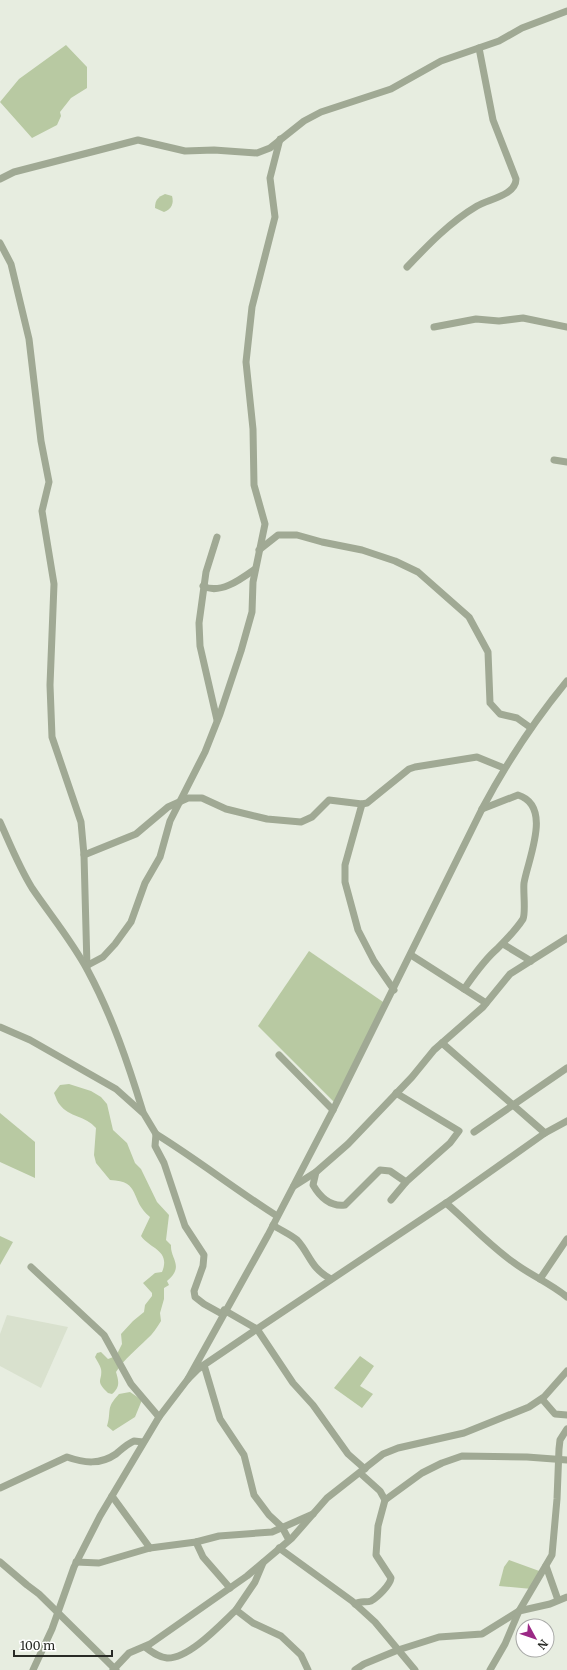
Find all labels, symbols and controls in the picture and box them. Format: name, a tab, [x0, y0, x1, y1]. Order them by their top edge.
north arrow	[515, 1618, 555, 1658]
scale bar	[14, 1632, 112, 1658]
text: N	[534, 1637, 551, 1652]
text: 100 m	[20, 1638, 55, 1653]

